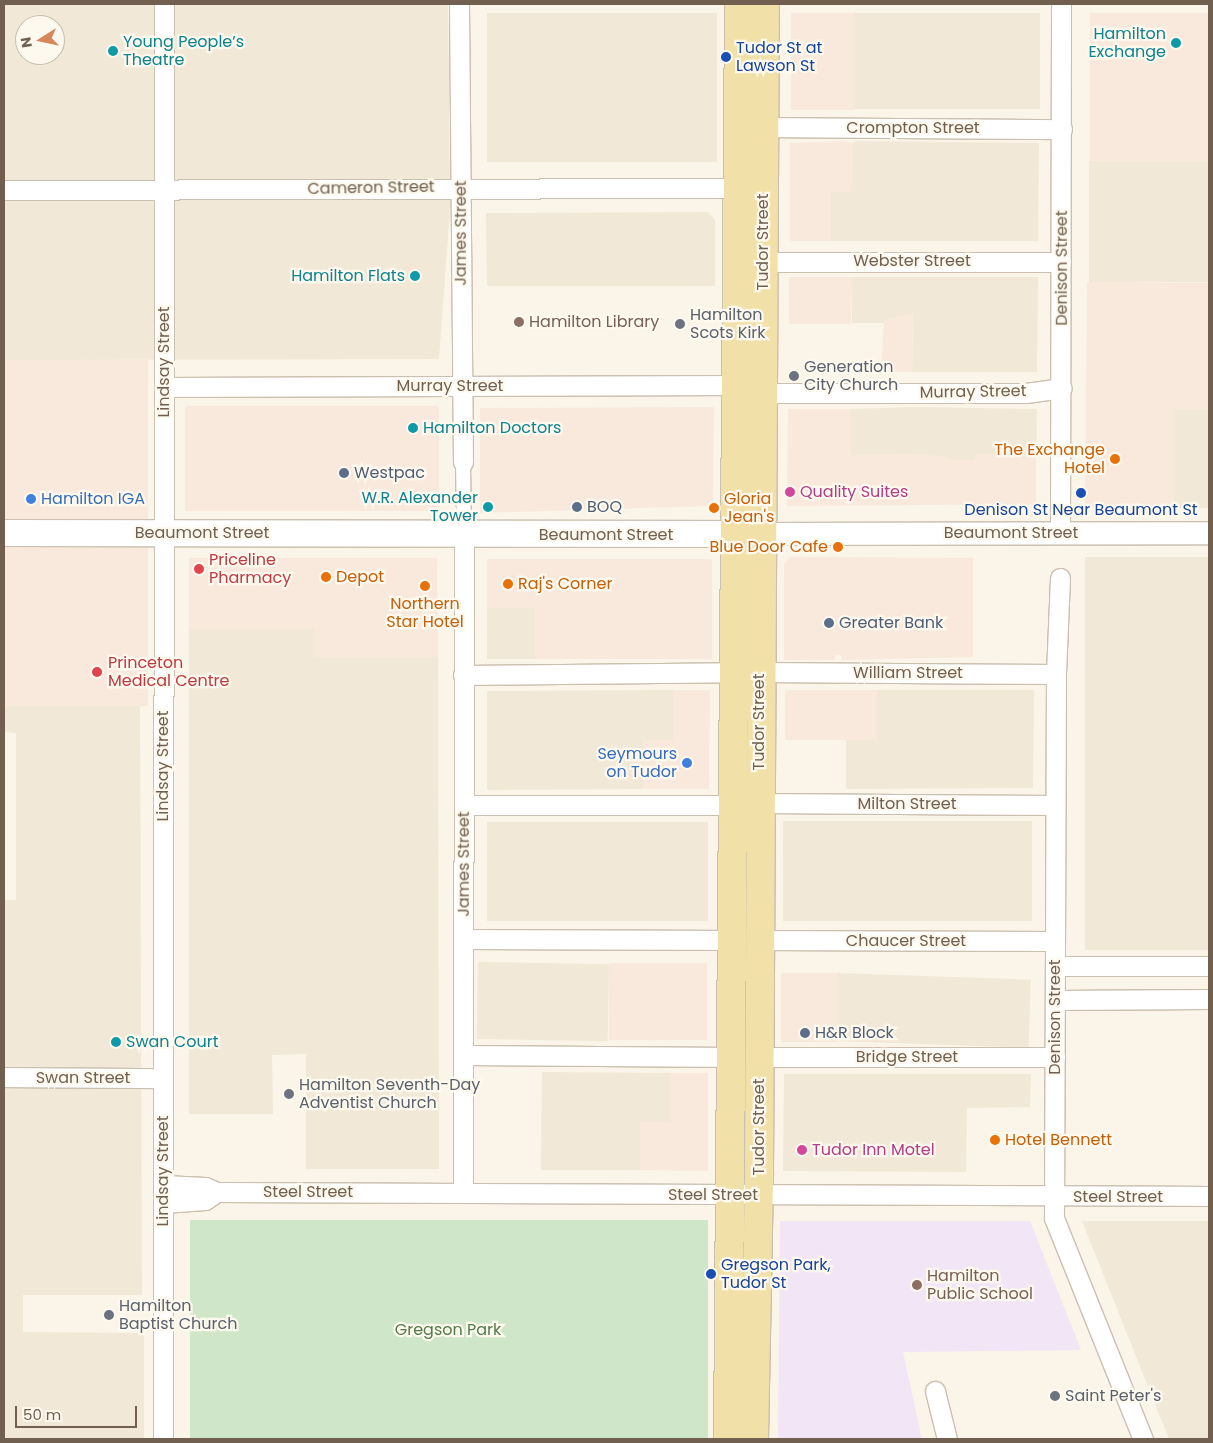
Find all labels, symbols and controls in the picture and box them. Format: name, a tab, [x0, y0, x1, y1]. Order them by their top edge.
north arrow	[15, 15, 65, 65]
place label: Hamilton Exchange	[1088, 24, 1166, 62]
place label: Young People’s Theatre	[123, 32, 244, 70]
text: N	[15, 36, 37, 49]
marker: Hamilton Exchange	[1170, 37, 1182, 49]
place label: Tudor St at Lawson St	[736, 38, 822, 76]
marker: Young People’s Theatre	[107, 45, 119, 57]
marker: Tudor St at Lawson St	[720, 51, 732, 63]
street label: Crompton Street	[846, 118, 980, 138]
street label: Cameron Street	[307, 177, 435, 199]
street label: James Street	[451, 180, 471, 286]
street label: Tudor Street	[753, 193, 773, 291]
street label: Denison Street	[1052, 210, 1072, 326]
street label: Webster Street	[853, 251, 971, 271]
place label: Hamilton Flats	[291, 266, 405, 286]
marker: Hamilton Flats	[409, 270, 421, 282]
place label: Hamilton Scots Kirk	[690, 305, 766, 343]
street label: Lindsay Street	[154, 306, 174, 418]
place label: Hamilton Library	[529, 312, 659, 332]
marker: Hamilton Library	[513, 316, 525, 328]
marker: Hamilton Scots Kirk	[674, 318, 686, 330]
place label: Generation City Church	[804, 357, 898, 395]
marker: Generation City Church	[788, 370, 800, 382]
street label: Murray Street	[397, 376, 503, 396]
street label: Murray Street	[919, 381, 1027, 403]
place label: Hamilton Doctors	[423, 418, 561, 438]
marker: Hamilton Doctors	[407, 422, 419, 434]
place label: The Exchange Hotel	[994, 440, 1105, 478]
marker: The Exchange Hotel	[1109, 453, 1121, 465]
place label: Westpac	[354, 463, 425, 483]
marker: Westpac	[338, 467, 350, 479]
place label: Quality Suites	[800, 482, 908, 502]
marker: Quality Suites	[784, 486, 796, 498]
marker: Denison St Near Beaumont St	[1075, 487, 1087, 499]
place label: W.R. Alexander Tower	[362, 488, 478, 526]
place label: Hamilton IGA	[41, 489, 145, 509]
place label: Gloria Jean's	[724, 489, 774, 527]
marker: Hamilton IGA	[25, 493, 37, 505]
place label: BOQ	[587, 497, 622, 517]
place label: Denison St Near Beaumont St	[964, 500, 1198, 520]
marker: W.R. Alexander Tower	[482, 501, 494, 513]
marker: BOQ	[571, 501, 583, 513]
marker: Gloria Jean's	[708, 502, 720, 514]
street label: Beaumont Street	[135, 523, 269, 543]
street label: Beaumont Street	[944, 523, 1078, 543]
street label: Beaumont Street	[539, 525, 673, 545]
place label: Blue Door Cafe	[709, 537, 828, 557]
marker: Blue Door Cafe	[832, 541, 844, 553]
place label: Priceline Pharmacy	[209, 550, 291, 588]
marker: Priceline Pharmacy	[193, 563, 205, 575]
place label: Depot	[336, 567, 384, 587]
marker: Depot	[320, 571, 332, 583]
place label: Raj's Corner	[518, 574, 612, 594]
marker: Raj's Corner	[502, 578, 514, 590]
marker: Northern Star Hotel	[419, 580, 431, 592]
place label: Northern Star Hotel	[386, 594, 464, 632]
place label: Greater Bank	[839, 613, 943, 633]
marker: Greater Bank	[823, 617, 835, 629]
place label: Princeton Medical Centre	[108, 653, 229, 691]
street label: William Street	[853, 663, 963, 683]
marker: Princeton Medical Centre	[90, 665, 104, 679]
street label: Tudor Street	[749, 673, 769, 771]
street label: Lindsay Street	[153, 710, 173, 822]
place label: Seymours on Tudor	[597, 744, 677, 782]
marker: Seymours on Tudor	[681, 757, 693, 769]
street label: Milton Street	[857, 794, 957, 814]
street label: James Street	[454, 811, 474, 917]
street label: Chaucer Street	[846, 931, 966, 951]
street label: Denison Street	[1045, 959, 1065, 1075]
place label: H&R Block	[815, 1023, 894, 1043]
marker: H&R Block	[799, 1027, 811, 1039]
place label: Swan Court	[126, 1032, 218, 1052]
marker: Swan Court	[110, 1036, 122, 1048]
street label: Bridge Street	[856, 1047, 958, 1067]
street label: Swan Street	[36, 1068, 130, 1088]
place label: Hamilton Seventh-Day Adventist Church	[299, 1075, 480, 1113]
street label: Tudor Street	[749, 1078, 769, 1176]
marker: Hamilton Seventh-Day Adventist Church	[283, 1088, 295, 1100]
street label: Lindsay Street	[153, 1115, 173, 1227]
place label: Hotel Bennett	[1005, 1130, 1112, 1150]
marker: Hotel Bennett	[989, 1134, 1001, 1146]
place label: Tudor Inn Motel	[812, 1140, 935, 1160]
marker: Tudor Inn Motel	[796, 1144, 808, 1156]
street label: Steel Street	[263, 1182, 353, 1202]
street label: Steel Street	[668, 1185, 758, 1205]
street label: Steel Street	[1073, 1187, 1163, 1207]
place label: Gregson Park, Tudor St	[721, 1255, 831, 1293]
place label: Hamilton Public School	[927, 1266, 1033, 1304]
marker: Gregson Park, Tudor St	[705, 1268, 717, 1280]
marker: Hamilton Public School	[911, 1279, 923, 1291]
place label: Hamilton Baptist Church	[119, 1296, 237, 1334]
marker: Hamilton Baptist Church	[103, 1309, 115, 1321]
park label: Gregson Park	[395, 1320, 501, 1340]
place label: Saint Peter's	[1065, 1386, 1161, 1406]
marker: Saint Peter's	[1049, 1390, 1061, 1402]
scale bar	[18, 1396, 140, 1428]
text: 50 m	[23, 1404, 61, 1425]

